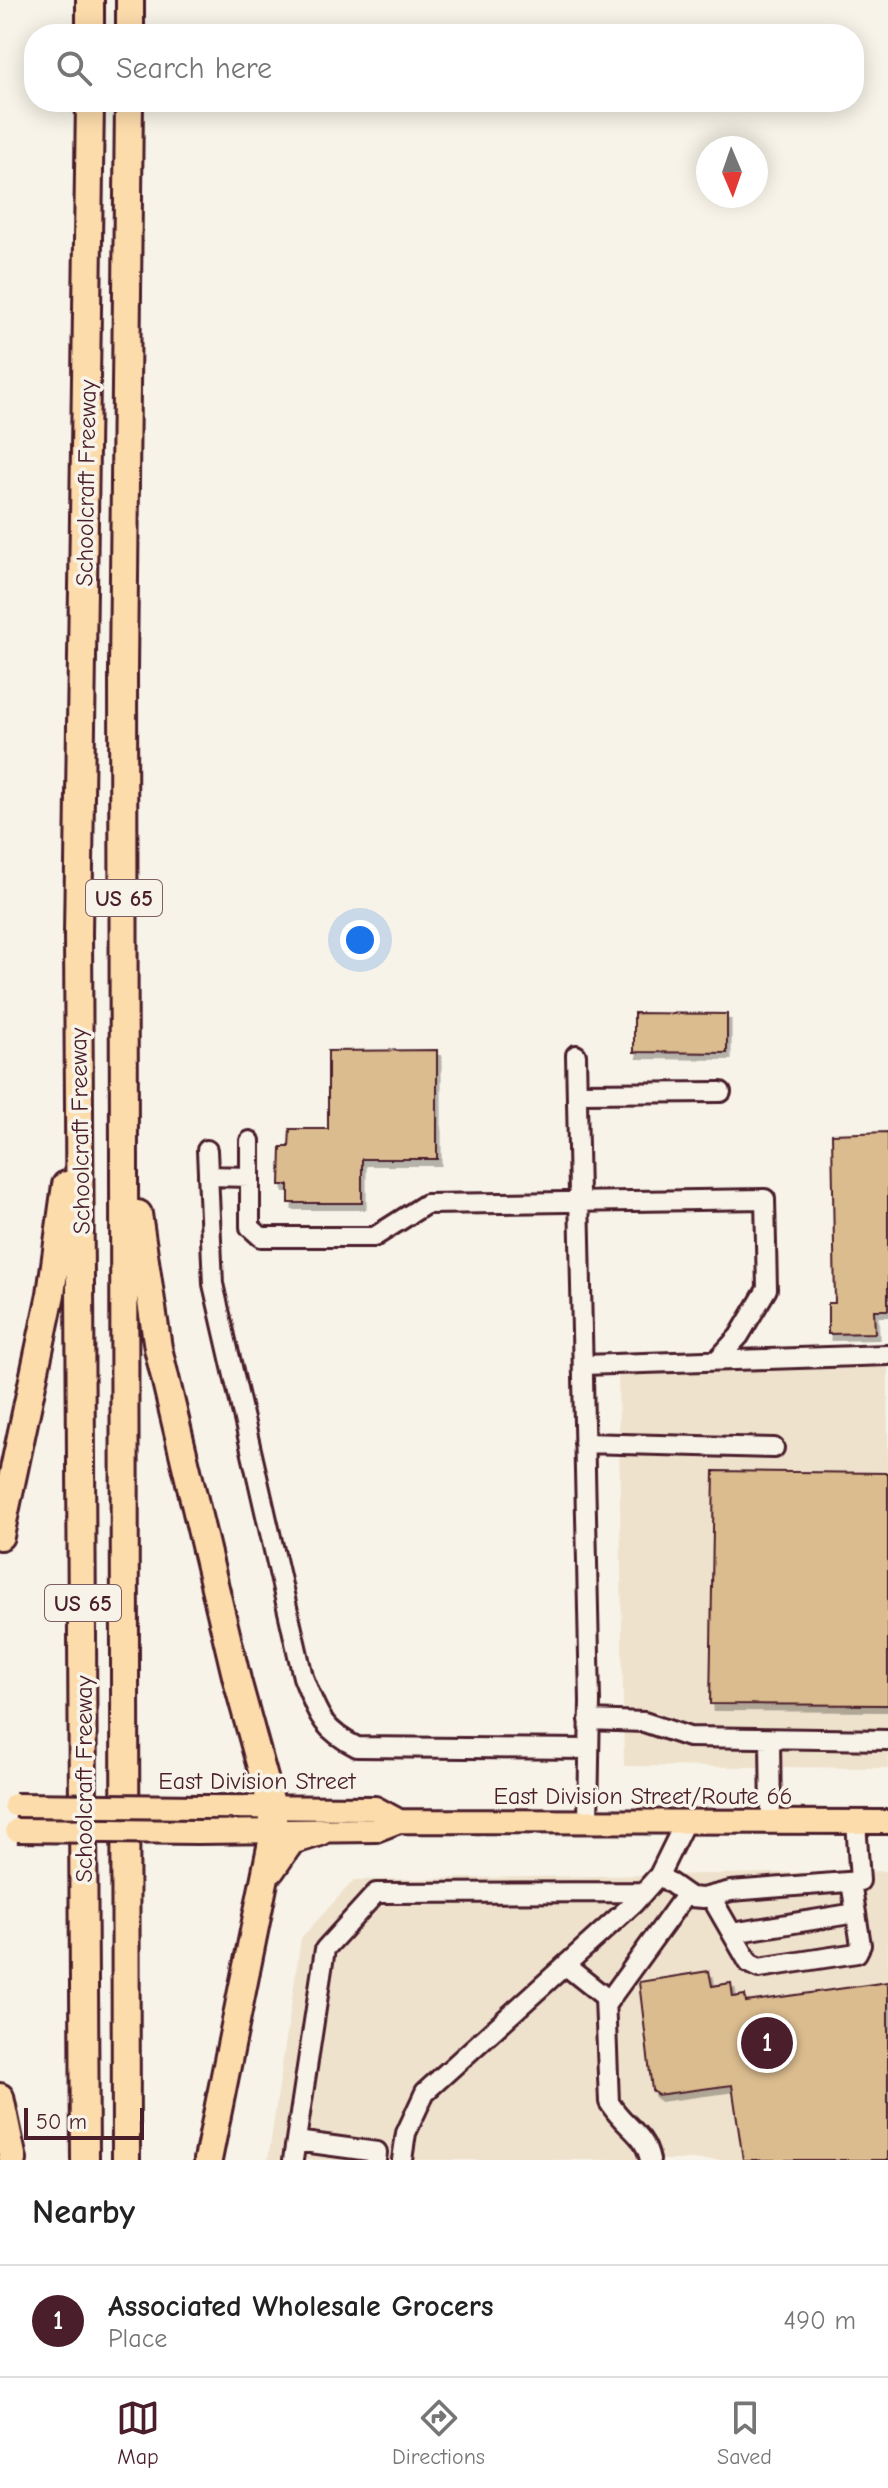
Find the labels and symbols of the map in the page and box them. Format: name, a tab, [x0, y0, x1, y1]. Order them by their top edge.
north arrow	[696, 136, 768, 208]
street label: Schoolcraft Freeway	[70, 379, 102, 587]
road number: US 65	[86, 880, 162, 916]
your location	[340, 920, 380, 960]
street label: Schoolcraft Freeway	[64, 1027, 96, 1235]
road number: US 65	[45, 1585, 121, 1621]
street label: Schoolcraft Freeway	[70, 1675, 98, 1882]
street label: East Division Street	[158, 1767, 357, 1795]
street label: East Division Street/Route 66	[494, 1782, 792, 1810]
pin: 1	[741, 2013, 793, 2073]
scale bar	[24, 2104, 144, 2140]

